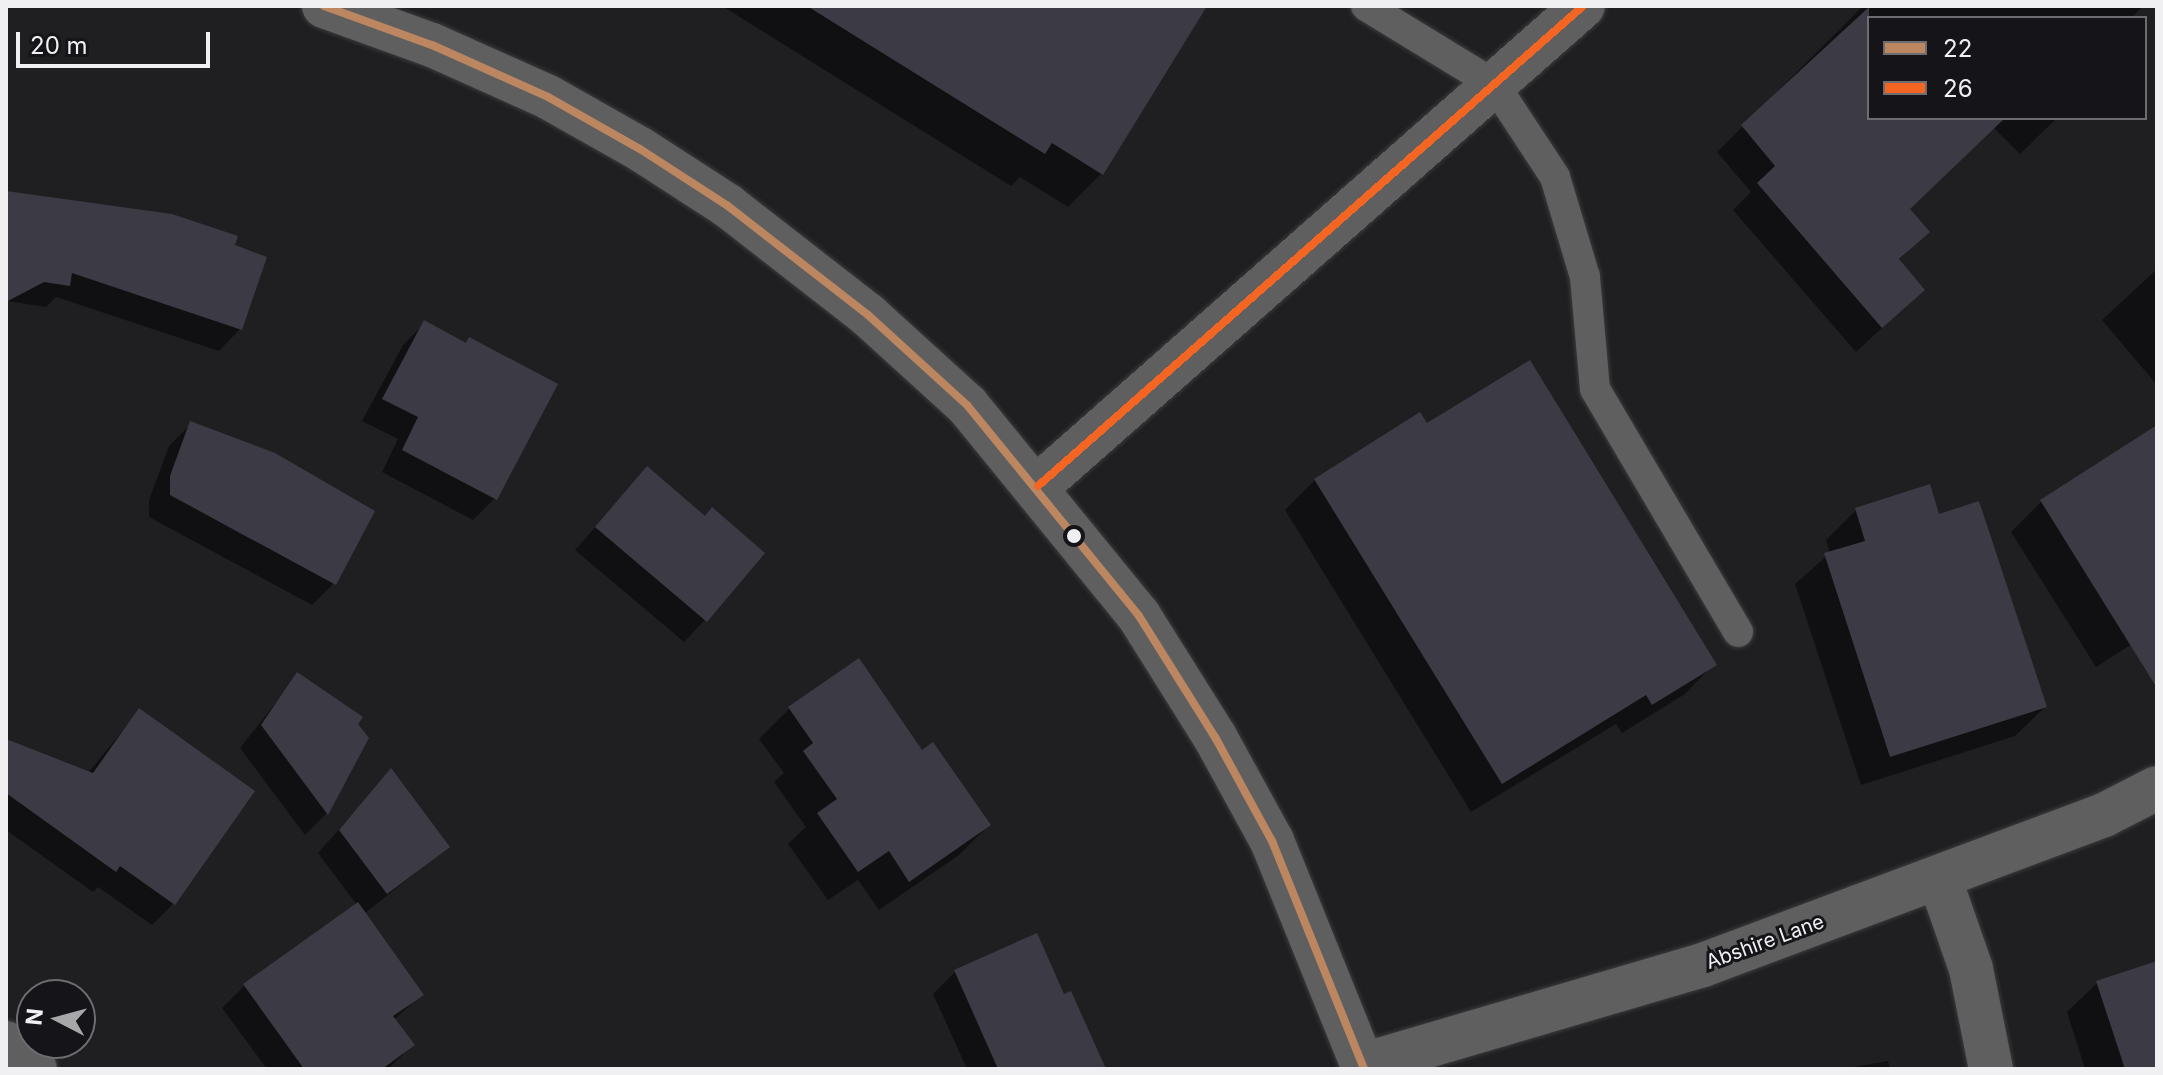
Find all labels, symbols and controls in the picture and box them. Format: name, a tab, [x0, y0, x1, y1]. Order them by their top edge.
scale bar	[20, 16, 214, 66]
legend	[1867, 16, 2147, 120]
text: 20 m	[30, 31, 88, 60]
text: 22	[1943, 34, 1972, 63]
text: 26	[1943, 74, 1973, 103]
unlabelled marker	[1066, 528, 1082, 544]
street label: Abshire Lane	[1703, 910, 1827, 974]
north arrow	[16, 979, 96, 1059]
text: N	[20, 1007, 48, 1026]

